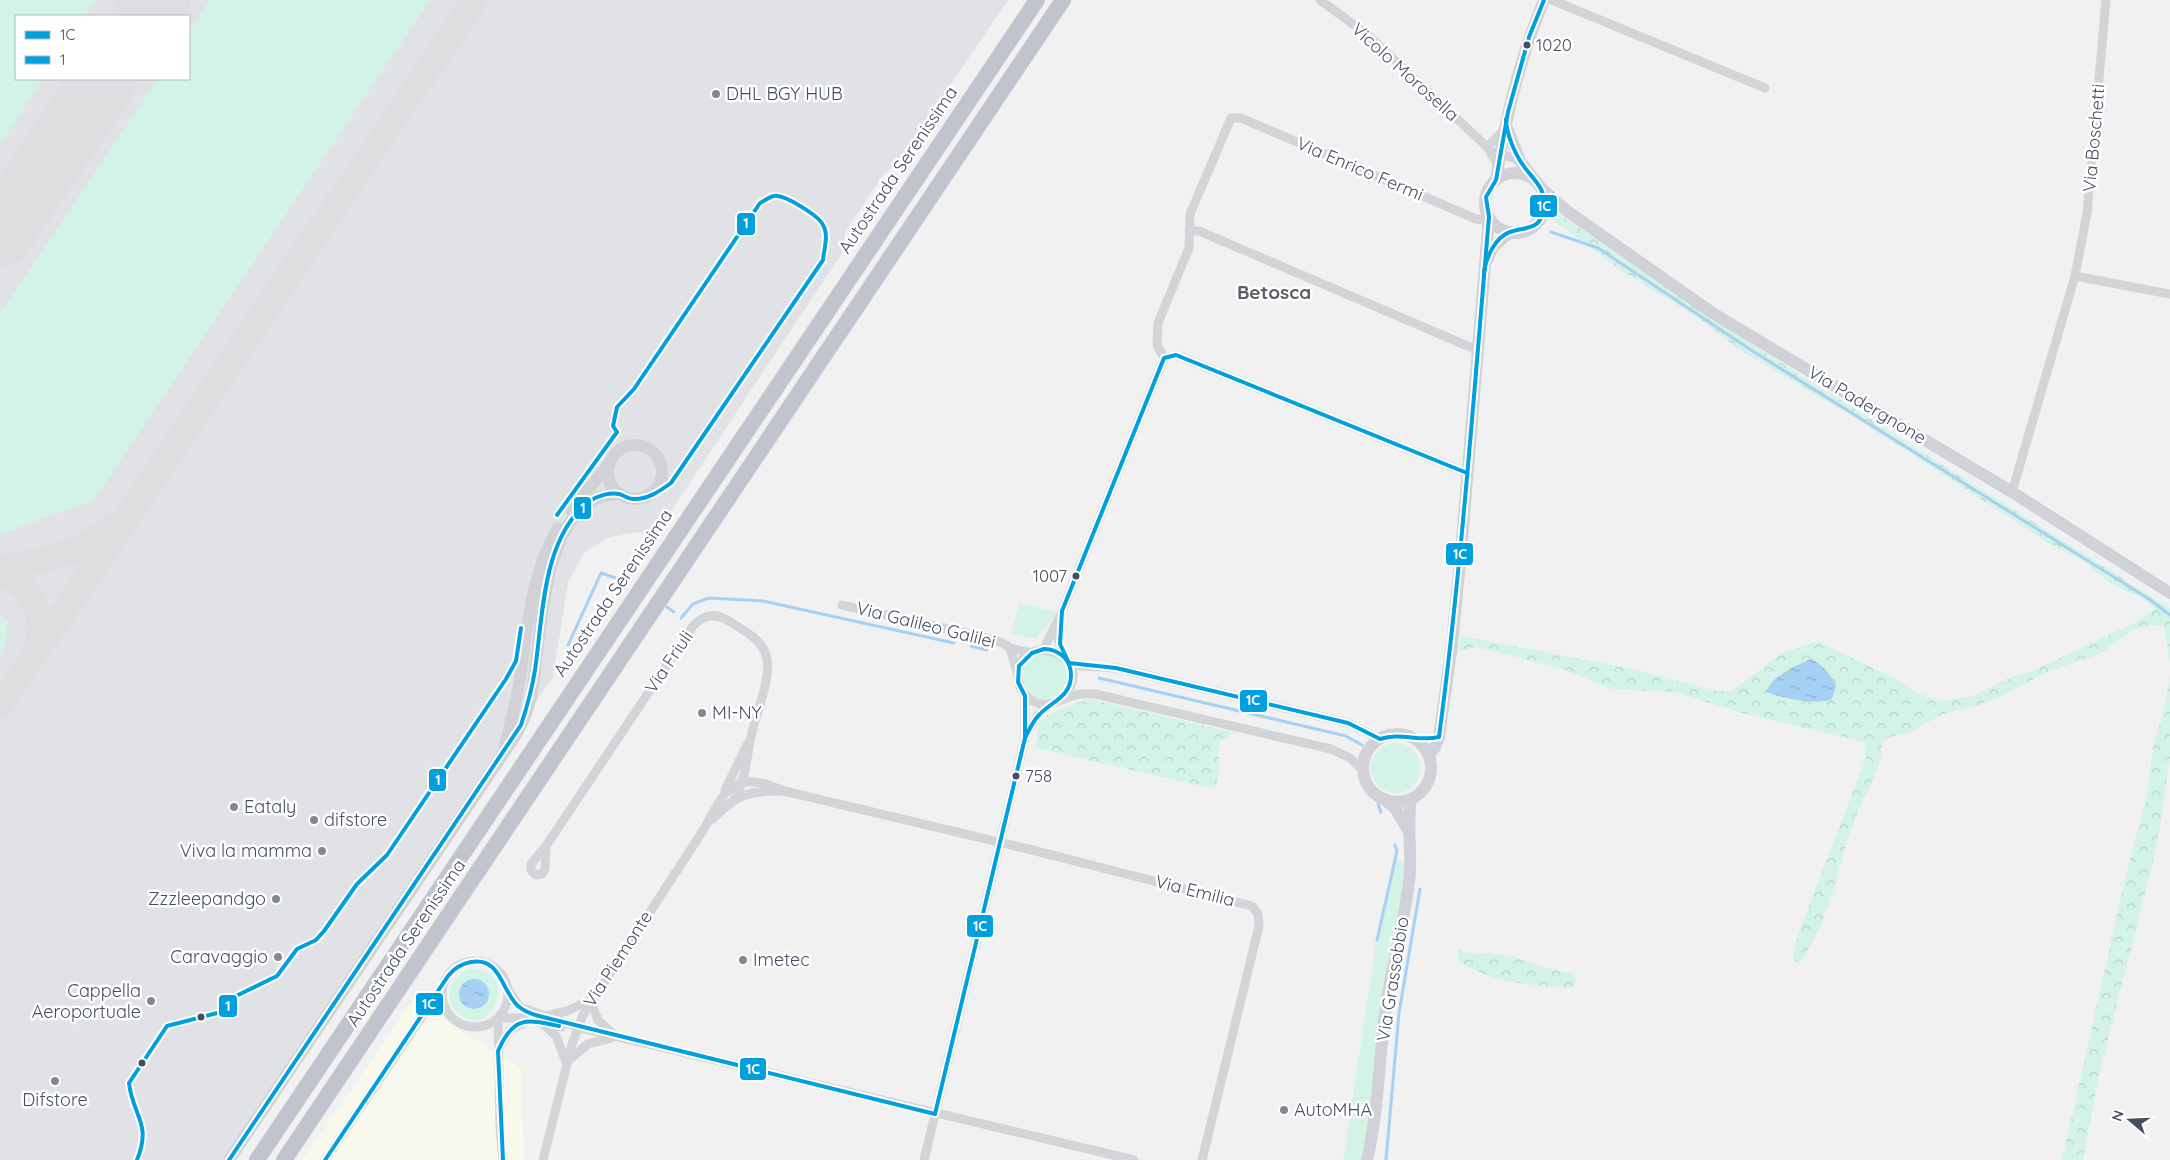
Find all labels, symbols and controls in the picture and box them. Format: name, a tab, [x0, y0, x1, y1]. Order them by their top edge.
legend	[15, 15, 190, 80]
street label: Vicolo Morosella	[1347, 17, 1464, 126]
text: 1C	[60, 25, 76, 44]
place label: 1020	[1536, 34, 1572, 55]
marker: 1020	[1522, 40, 1532, 50]
text: 1	[60, 50, 66, 69]
place label: DHL BGY HUB	[726, 82, 843, 105]
street label: Autostrada Serenissima	[833, 82, 962, 258]
street label: Via Boschetti	[2077, 83, 2110, 193]
marker: DHL BGY HUB	[710, 88, 722, 100]
street label: Via Enrico Fermi	[1293, 131, 1427, 206]
line badge: 1C	[1529, 194, 1558, 218]
text: 1C	[1537, 197, 1551, 215]
line badge: 1	[736, 212, 756, 236]
text: 1	[743, 214, 749, 232]
district label: Betosca	[1237, 280, 1311, 304]
street label: Via Padergnone	[1804, 360, 1931, 449]
line badge: 1	[573, 496, 592, 520]
text: 1	[580, 499, 586, 517]
street label: Autostrada Serenissima	[548, 505, 677, 681]
line badge: 1C	[1445, 542, 1474, 566]
text: 1C	[1453, 545, 1467, 563]
place label: 1007	[1033, 565, 1067, 586]
marker: 1007	[1071, 571, 1081, 581]
street label: Via Galileo Galilei	[854, 596, 998, 653]
street label: Via Friuli	[639, 626, 698, 697]
line badge: 1C	[1239, 689, 1268, 713]
text: 1C	[1246, 691, 1260, 709]
place label: MI-NY	[712, 701, 762, 724]
marker: MI-NY	[696, 707, 708, 719]
place label: 758	[1025, 765, 1052, 786]
line badge: 1	[428, 768, 447, 792]
text: 1	[435, 771, 441, 789]
marker: 758	[1011, 771, 1021, 781]
place label: Eataly	[244, 795, 296, 818]
marker: Eataly	[228, 801, 240, 813]
place label: difstore	[324, 808, 387, 831]
marker: difstore	[308, 814, 320, 826]
place label: Viva la mamma	[180, 839, 312, 862]
marker: Viva la mamma	[316, 845, 328, 857]
street label: Autostrada Serenissima	[341, 855, 470, 1031]
street label: Via Emilia	[1153, 870, 1237, 911]
place label: Zzzleepandgo	[148, 887, 266, 910]
marker: Zzzleepandgo	[270, 893, 282, 905]
street label: Via Piemonte	[578, 906, 657, 1011]
line badge: 1C	[966, 914, 994, 938]
street label: Via Grassobbio	[1371, 915, 1414, 1043]
text: 1C	[973, 917, 987, 935]
place label: Caravaggio	[170, 945, 268, 968]
place label: Imetec	[753, 948, 810, 971]
marker: Caravaggio	[272, 951, 284, 963]
marker: Imetec	[737, 954, 749, 966]
place label: Cappella Aeroportuale	[32, 979, 141, 1023]
line badge: 1C	[415, 992, 444, 1016]
line badge: 1	[218, 994, 238, 1018]
marker: Cappella Aeroportuale	[145, 995, 157, 1007]
text: 1C	[422, 995, 436, 1013]
text: 1	[225, 997, 231, 1015]
unlabelled marker	[196, 1012, 206, 1022]
line badge: 1C	[739, 1057, 767, 1081]
unlabelled marker	[137, 1058, 147, 1068]
text: 1C	[746, 1060, 760, 1078]
marker: Difstore	[49, 1075, 61, 1087]
place label: Difstore	[22, 1088, 88, 1111]
north arrow	[2105, 1095, 2155, 1145]
place label: AutoMHA	[1294, 1098, 1372, 1121]
marker: AutoMHA	[1278, 1104, 1290, 1116]
text: N	[2108, 1108, 2128, 1124]

